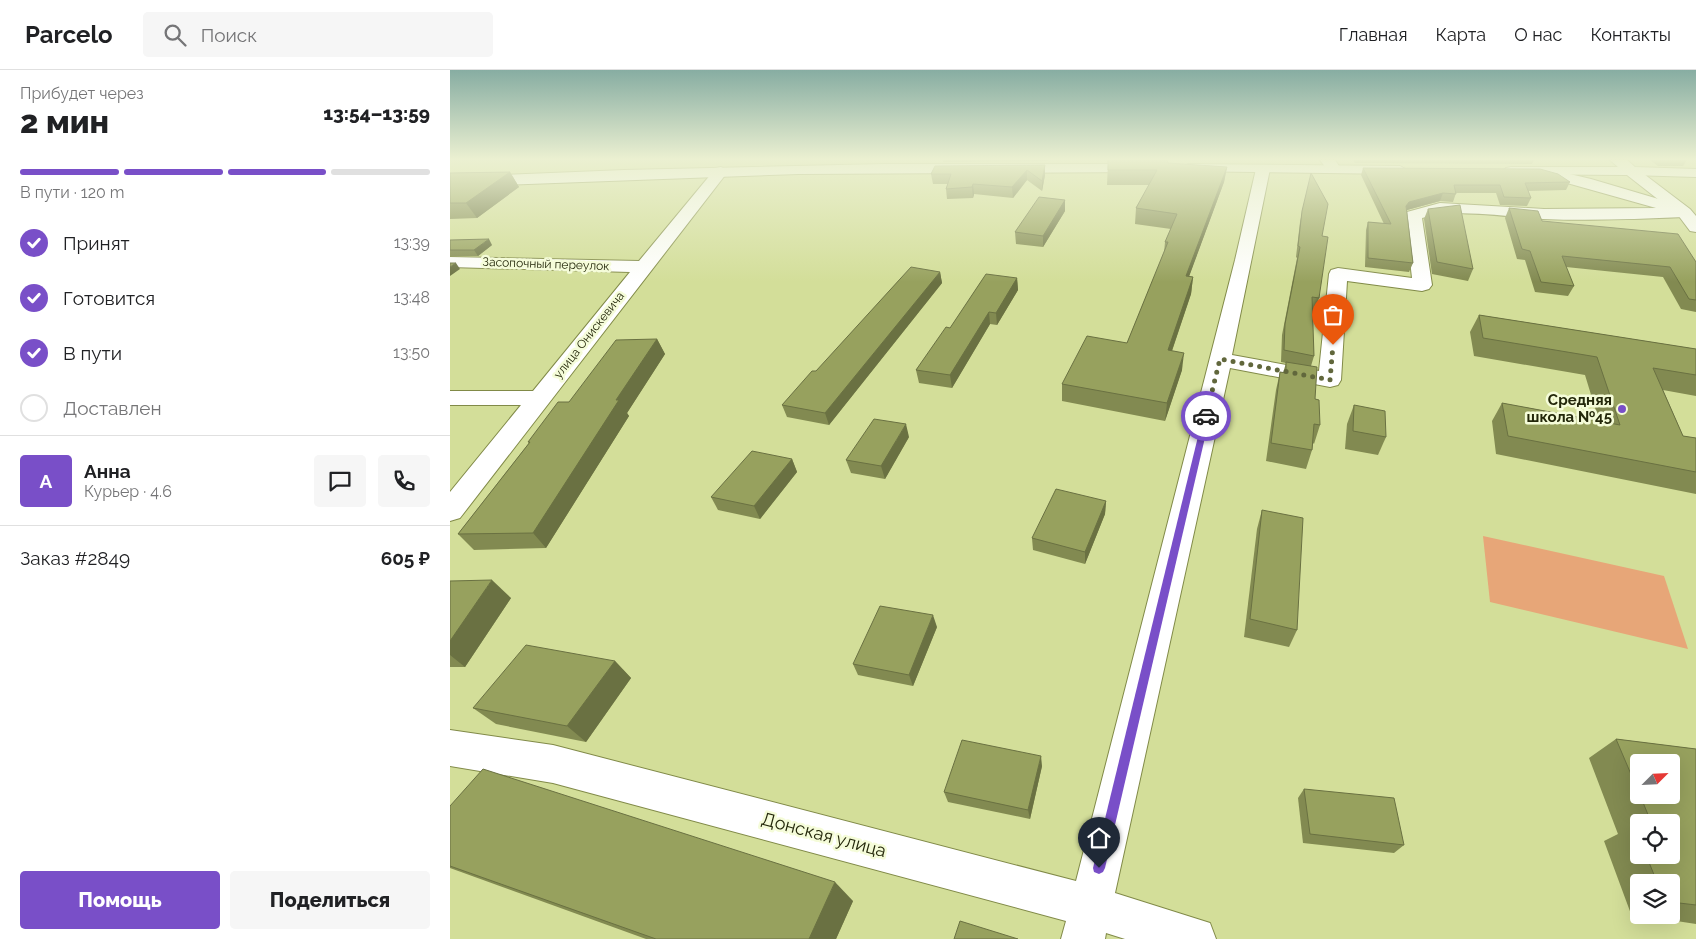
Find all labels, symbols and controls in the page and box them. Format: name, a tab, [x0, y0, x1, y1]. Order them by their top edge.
search box	[143, 12, 493, 57]
text: Parcelo	[25, 20, 113, 49]
icon: search	[161, 21, 189, 49]
text: Поиск	[201, 24, 257, 46]
text: Главная	[1339, 24, 1407, 45]
text: Карта	[1435, 24, 1486, 45]
text: О нас	[1514, 24, 1562, 45]
text: Контакты	[1590, 24, 1671, 45]
text: Прибудет через	[20, 84, 144, 103]
text: 13:54–13:59	[323, 102, 430, 124]
text: 2 мин	[20, 103, 109, 140]
text: В пути · 120 m	[20, 183, 125, 202]
icon: check	[20, 229, 48, 257]
text: Принят	[63, 232, 130, 254]
text: 13:39	[394, 233, 430, 252]
street label: Засопочный переулок	[482, 255, 610, 273]
icon: check	[20, 284, 48, 312]
text: Готовится	[63, 287, 155, 309]
text: 13:48	[393, 288, 430, 307]
street label: улица Онискевича	[551, 289, 627, 381]
pin	[1312, 294, 1354, 345]
icon: bag	[1319, 301, 1347, 329]
icon: check	[20, 339, 48, 367]
text: В пути	[63, 342, 122, 364]
text: 13:50	[393, 343, 430, 362]
courier	[1181, 391, 1231, 441]
place label: Средняя школа №45	[1527, 391, 1612, 426]
text: Доставлен	[63, 397, 162, 419]
icon: car	[1192, 402, 1220, 430]
marker: Средняя школа №45	[1616, 403, 1628, 415]
button: chat	[314, 455, 366, 507]
button: phone	[378, 455, 430, 507]
text: Анна	[84, 460, 131, 482]
text: А	[40, 470, 52, 492]
text: Курьер · 4.6	[84, 482, 172, 501]
text: Заказ #2849	[20, 547, 130, 569]
text: 605 ₽	[381, 547, 430, 569]
north arrow	[1630, 754, 1680, 804]
map controls	[1630, 754, 1680, 924]
street label: Донская улица	[760, 808, 889, 861]
button: locate	[1630, 814, 1680, 864]
pin	[1078, 817, 1120, 868]
icon: home	[1085, 824, 1113, 852]
button: Помощь	[20, 871, 220, 929]
button: Поделиться	[230, 871, 430, 929]
button: layers	[1630, 874, 1680, 924]

